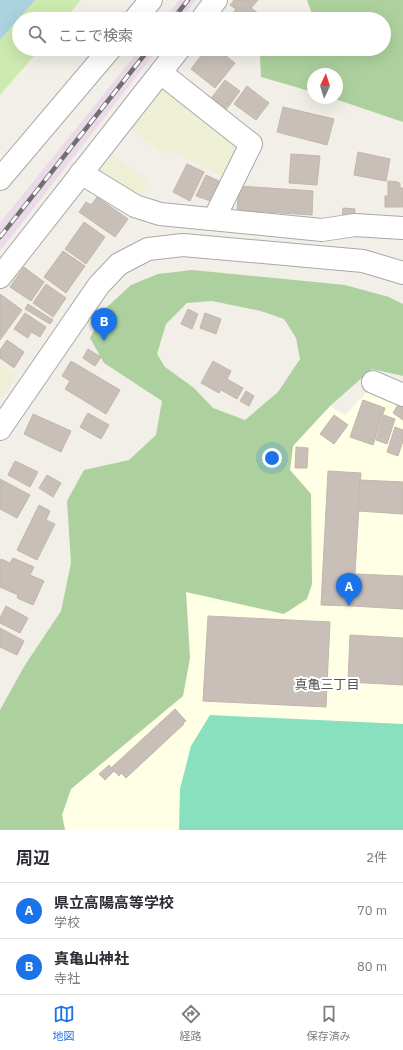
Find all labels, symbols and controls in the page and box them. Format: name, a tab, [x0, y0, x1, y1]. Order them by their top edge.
search box	[12, 12, 391, 56]
icon: search	[26, 23, 48, 45]
text: ここで検索	[58, 26, 133, 45]
north arrow	[307, 68, 343, 104]
pin: B	[91, 308, 117, 341]
your location	[262, 448, 282, 468]
pin: A	[336, 573, 362, 606]
district label: 真亀三丁目	[294, 676, 360, 693]
text: 周辺	[16, 847, 50, 869]
text: 2件	[366, 849, 387, 866]
text: 県立高陽高等学校	[54, 893, 174, 912]
text: A	[25, 902, 33, 919]
text: 70 m	[357, 902, 387, 919]
text: 学校	[54, 914, 80, 931]
text: 真亀山神社	[54, 949, 129, 968]
text: B	[25, 958, 33, 975]
text: 80 m	[357, 958, 387, 975]
text: 寺社	[54, 970, 80, 987]
tab: 地図	[53, 1003, 75, 1043]
tab: 経路	[180, 1003, 202, 1043]
tab: 保存済み	[307, 1003, 351, 1043]

